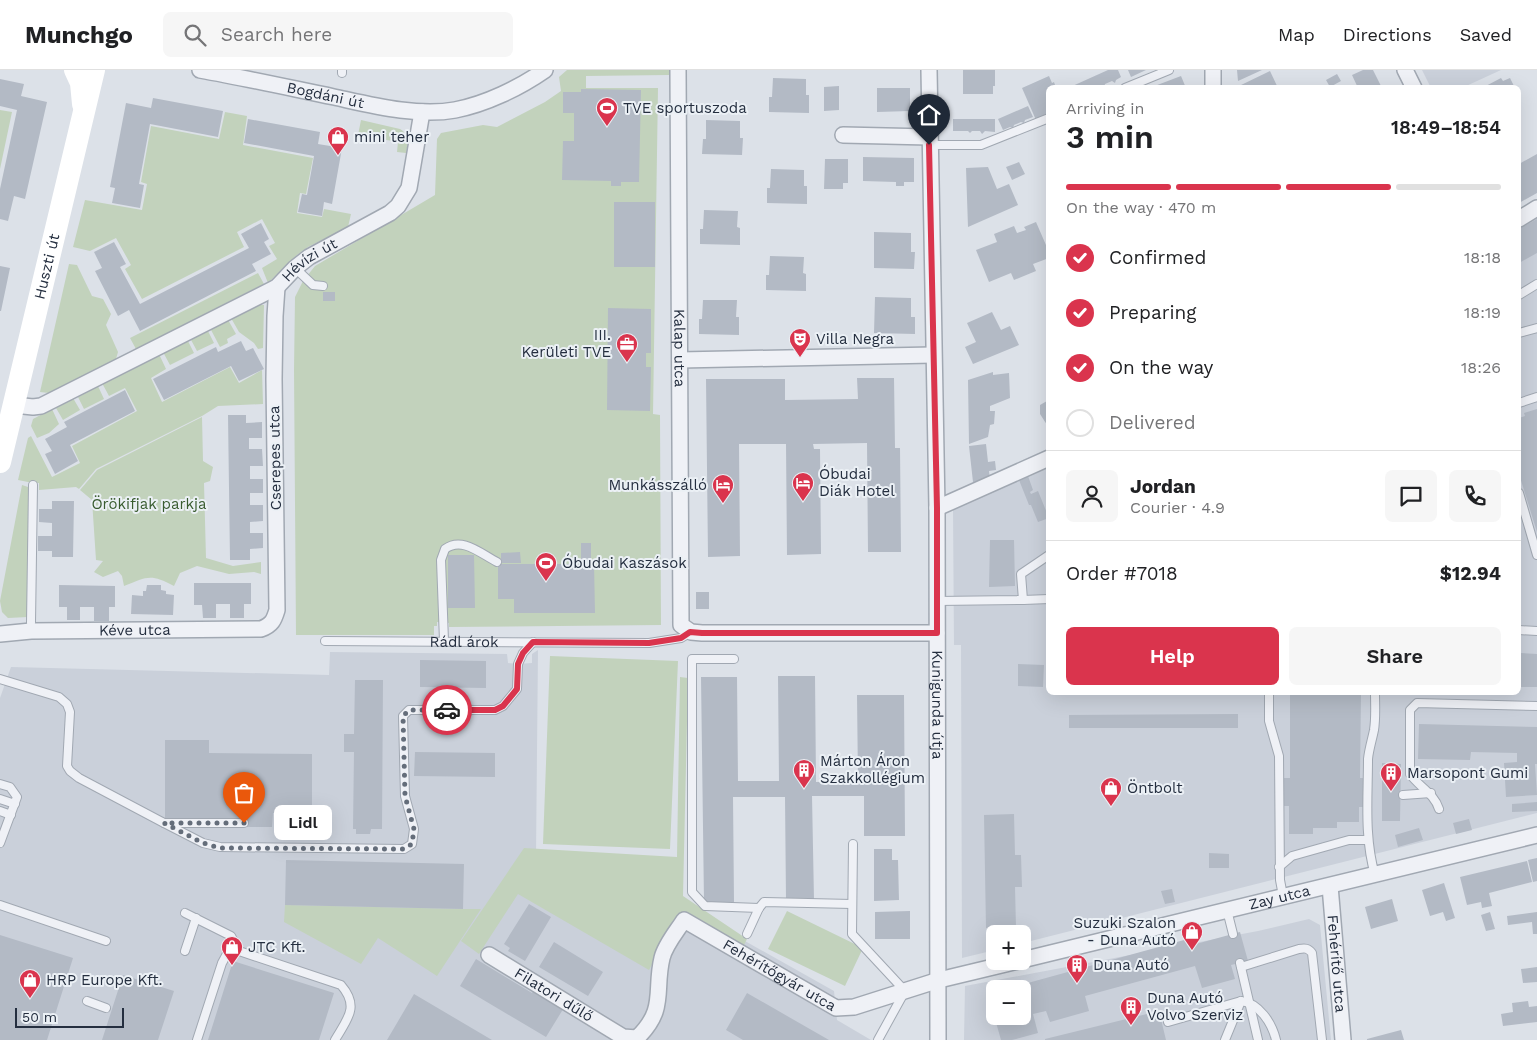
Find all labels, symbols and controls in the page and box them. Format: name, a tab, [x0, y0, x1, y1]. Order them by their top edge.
search box	[163, 12, 513, 57]
text: Munchgo	[25, 21, 133, 49]
icon: search	[181, 21, 209, 49]
text: Search here	[221, 23, 332, 46]
text: Map	[1278, 24, 1315, 45]
text: Directions	[1343, 24, 1432, 45]
text: Saved	[1460, 24, 1512, 45]
street label: Bogdáni út	[285, 78, 366, 112]
pin	[908, 94, 950, 145]
sports icon: TVE sportuszoda	[595, 96, 619, 127]
place label: TVE sportuszoda	[623, 99, 747, 117]
text: Arriving in	[1066, 99, 1144, 118]
icon: home	[915, 101, 943, 129]
text: 18:49–18:54	[1391, 116, 1501, 139]
text: 3 min	[1066, 118, 1154, 156]
shop icon: mini teher	[326, 125, 350, 156]
place label: mini teher	[354, 128, 429, 146]
text: On the way · 470 m	[1066, 198, 1216, 217]
street label: Huszti út	[30, 231, 64, 301]
street label: Hévízi út	[278, 234, 341, 285]
icon: check	[1066, 244, 1094, 272]
text: Confirmed	[1109, 246, 1206, 269]
text: 18:18	[1464, 248, 1501, 267]
icon: check	[1066, 299, 1094, 327]
text: Preparing	[1109, 301, 1196, 324]
text: 18:19	[1464, 303, 1501, 322]
street label: Kalap utca	[670, 309, 689, 388]
place label: III. Kerületi TVE	[521, 326, 611, 361]
theatre icon: Villa Negra	[788, 327, 812, 358]
place label: Villa Negra	[816, 330, 895, 348]
office icon: III. Kerületi TVE	[615, 332, 639, 363]
icon: check	[1066, 354, 1094, 382]
text: On the way	[1109, 356, 1213, 379]
text: 18:26	[1461, 358, 1501, 377]
street label: Cserepes utca	[265, 405, 285, 511]
text: Delivered	[1109, 411, 1196, 434]
place label: Óbudai Diák Hotel	[819, 464, 895, 500]
button: person	[1066, 470, 1118, 522]
button: chat	[1385, 470, 1437, 522]
button: phone	[1449, 470, 1501, 522]
hotel icon: Óbudai Diák Hotel	[791, 471, 815, 502]
hotel icon: Munkásszálló	[711, 473, 735, 504]
text: Jordan	[1130, 475, 1196, 498]
place label: Munkásszálló	[608, 476, 707, 494]
park label: Örökifjak parkja	[91, 495, 207, 513]
text: Courier · 4.9	[1130, 498, 1225, 517]
sports icon: Óbudai Kaszások	[534, 551, 558, 582]
place label: Óbudai Kaszások	[562, 553, 687, 572]
text: Order #7018	[1066, 562, 1178, 585]
text: $12.94	[1440, 562, 1501, 585]
street label: Kéve utca	[99, 621, 171, 639]
button: Help	[1066, 627, 1279, 685]
button: Share	[1289, 627, 1501, 685]
street label: Rádl árok	[429, 633, 499, 651]
street label: Kunigunda útja	[928, 650, 946, 760]
courier	[422, 685, 472, 735]
icon: car	[433, 696, 461, 724]
place label: Márton Áron Szakkollégium	[820, 752, 925, 787]
building icon: Márton Áron Szakkollégium	[792, 758, 816, 789]
building icon: Marsopont Gumi	[1379, 761, 1403, 792]
place label: Marsopont Gumi	[1407, 764, 1528, 782]
pin	[223, 772, 265, 823]
shop icon: Öntbolt	[1099, 776, 1123, 807]
icon: bag	[230, 779, 258, 807]
place label: Öntbolt	[1127, 779, 1183, 797]
callout: Lidl	[274, 806, 332, 840]
text: Lidl	[288, 813, 318, 832]
street label: Zay utca	[1247, 881, 1312, 914]
place label: Suzuki Szalon - Duna Autó	[1073, 914, 1176, 949]
street label: Fehérítő utca	[1323, 914, 1350, 1014]
shop icon: Suzuki Szalon - Duna Autó	[1180, 920, 1204, 951]
map controls	[986, 925, 1031, 1025]
button: +	[986, 925, 1031, 970]
shop icon: JTC Kft.	[220, 935, 244, 966]
street label: Fehérítőgyár utca	[720, 935, 840, 1015]
place label: JTC Kft.	[248, 938, 306, 956]
building icon: Duna Autó	[1065, 953, 1089, 984]
place label: Duna Autó	[1093, 956, 1169, 974]
street label: Filatori dűlő	[511, 964, 596, 1026]
shop icon: HRP Europe Kft.	[18, 968, 42, 999]
place label: HRP Europe Kft.	[46, 971, 163, 989]
button: −	[986, 980, 1031, 1025]
place label: Duna Autó Volvo Szerviz	[1147, 989, 1243, 1024]
building icon: Duna Autó Volvo Szerviz	[1119, 995, 1143, 1026]
scale bar	[15, 1005, 124, 1028]
text: 50 m	[22, 1009, 57, 1025]

